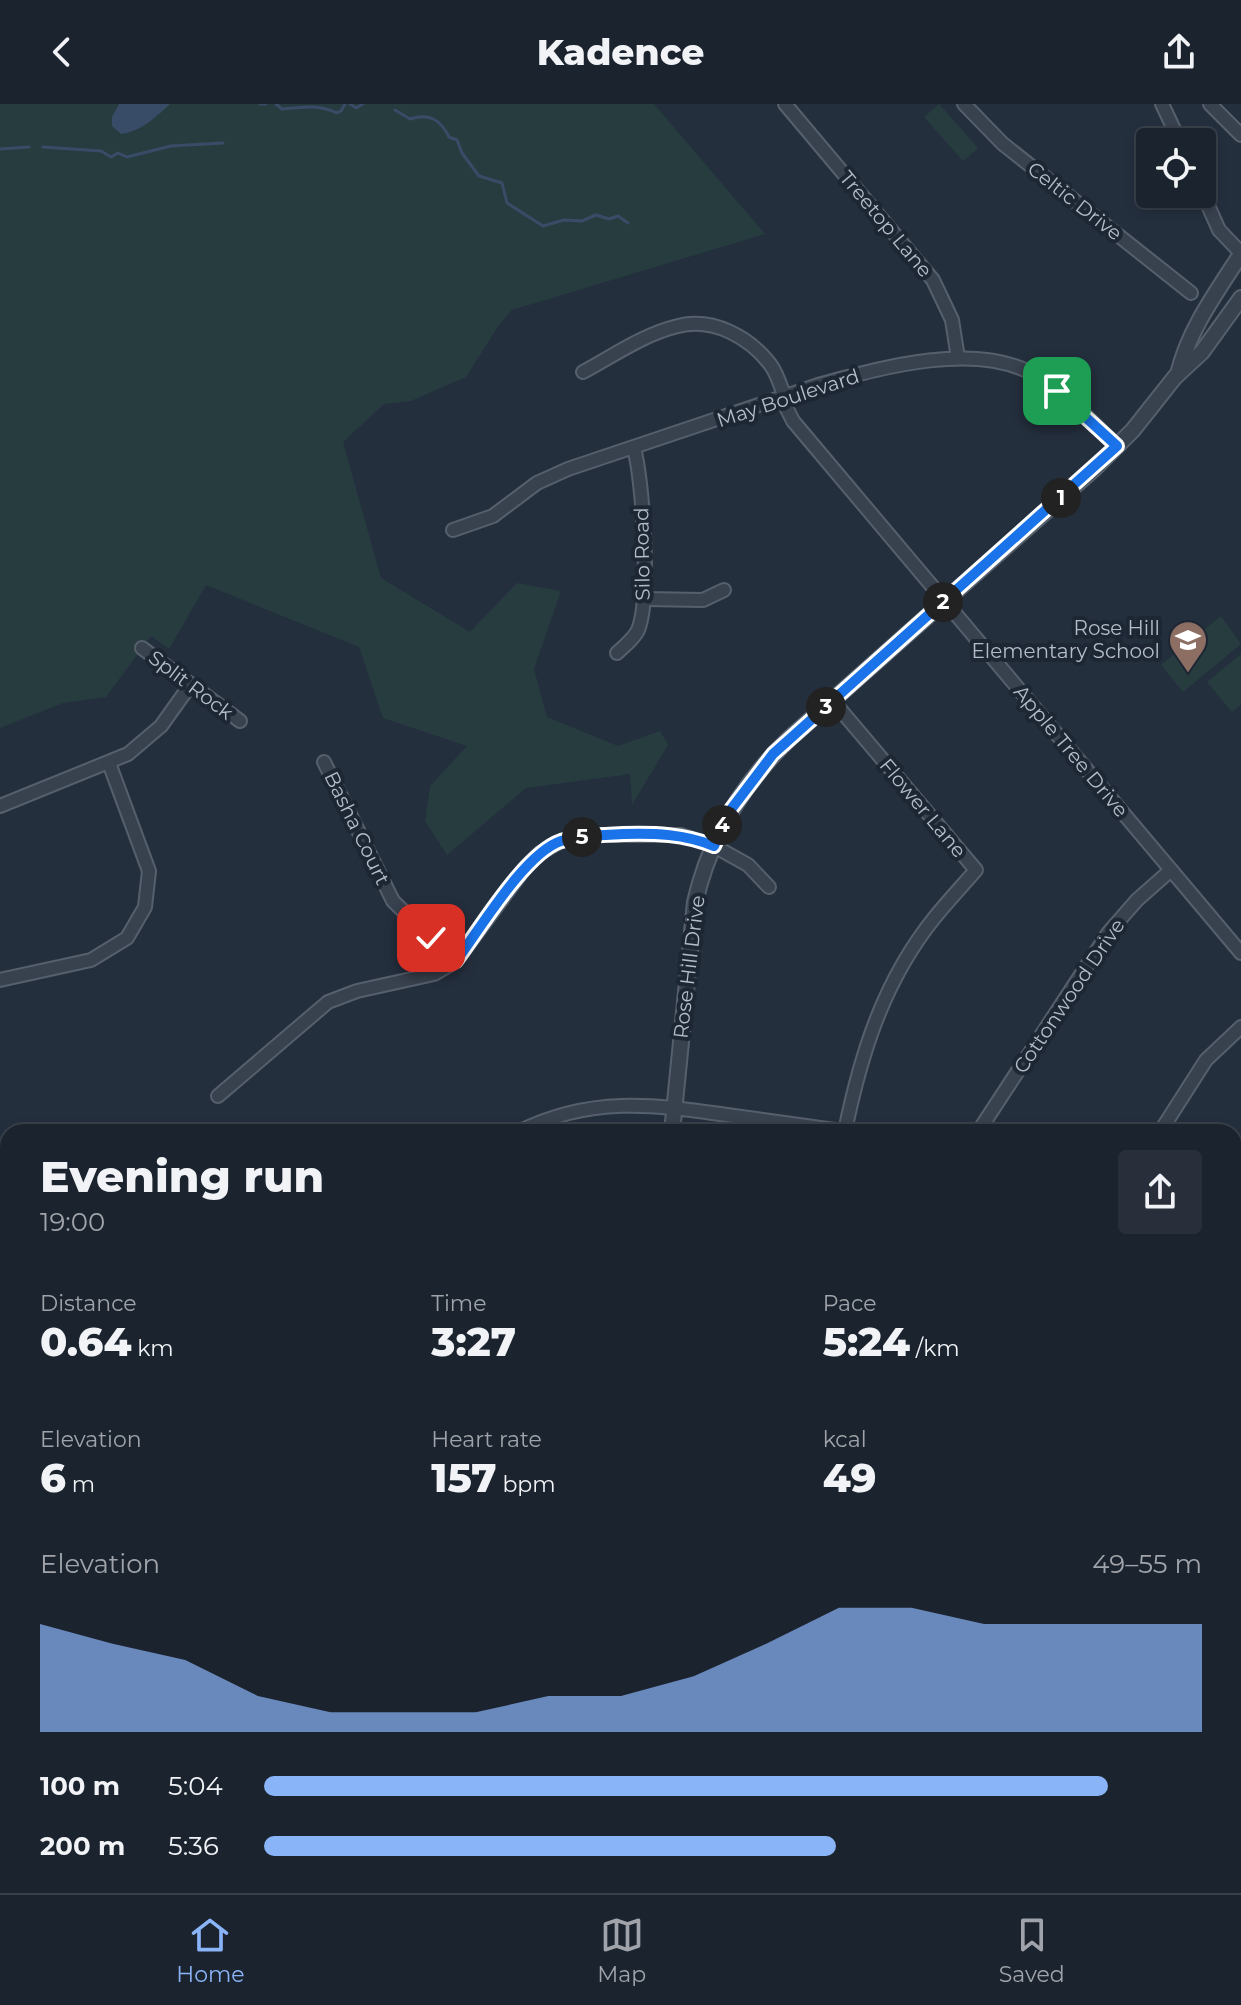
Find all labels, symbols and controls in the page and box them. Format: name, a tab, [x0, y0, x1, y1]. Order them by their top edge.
icon: back	[40, 30, 84, 74]
text: Kadence	[537, 30, 704, 74]
icon: share	[1157, 30, 1201, 74]
map controls	[1136, 128, 1216, 208]
button: locate	[1136, 128, 1216, 208]
street label: Celtic Drive	[1023, 157, 1127, 245]
street label: Treetop Lane	[835, 166, 937, 282]
pin	[1023, 357, 1091, 425]
street label: May Boulevard	[714, 364, 862, 432]
icon: arrive	[1035, 369, 1079, 413]
pin: 1	[1041, 478, 1081, 518]
text: 1	[1057, 484, 1065, 511]
street label: Silo Road	[629, 507, 655, 601]
pin: 2	[923, 582, 963, 622]
text: 2	[937, 588, 949, 615]
place label: Rose Hill Elementary School	[971, 616, 1160, 663]
school or university icon: Rose Hill Elementary School	[1167, 619, 1209, 674]
street label: Split Rock	[144, 645, 238, 725]
street label: Apple Tree Drive	[1009, 680, 1133, 822]
pin: 3	[806, 687, 846, 727]
text: 3	[819, 693, 833, 720]
street label: Flower Lane	[875, 754, 971, 862]
street label: Basha Court	[319, 767, 395, 889]
pin: 4	[702, 805, 742, 845]
text: 4	[714, 811, 730, 838]
pin: 5	[562, 817, 602, 857]
text: 5	[575, 823, 589, 850]
street label: Rose Hill Drive	[668, 894, 710, 1040]
pin	[397, 904, 465, 972]
street label: Cottonwood Drive	[1008, 914, 1130, 1078]
icon: check	[409, 916, 453, 960]
text: Evening run	[40, 1149, 324, 1203]
button: share	[1118, 1150, 1202, 1234]
text: 19:00	[40, 1206, 105, 1238]
text: Distance	[40, 1290, 137, 1317]
text: Time	[431, 1290, 487, 1317]
text: Pace	[823, 1290, 877, 1317]
text: 0.64	[40, 1317, 132, 1366]
text: 3:27	[431, 1317, 516, 1366]
text: 5:24	[823, 1317, 910, 1366]
text: km	[132, 1335, 174, 1362]
text: /km	[910, 1335, 960, 1362]
text: Elevation	[40, 1426, 142, 1453]
text: Heart rate	[431, 1426, 542, 1453]
text: kcal	[823, 1426, 867, 1453]
text: 6	[40, 1453, 66, 1502]
text: 157	[431, 1453, 497, 1502]
text: 49	[823, 1453, 877, 1502]
text: m	[66, 1471, 95, 1498]
text: bpm	[497, 1471, 556, 1498]
text: Elevation	[40, 1548, 160, 1580]
text: 49–55 m	[1092, 1548, 1202, 1580]
text: 100 m	[40, 1770, 120, 1802]
text: 5:04	[168, 1770, 223, 1802]
text: 200 m	[40, 1830, 125, 1862]
text: 5:36	[168, 1830, 219, 1862]
tab: Home	[176, 1913, 245, 1988]
tab: Map	[597, 1913, 646, 1988]
tab: Saved	[999, 1913, 1065, 1988]

